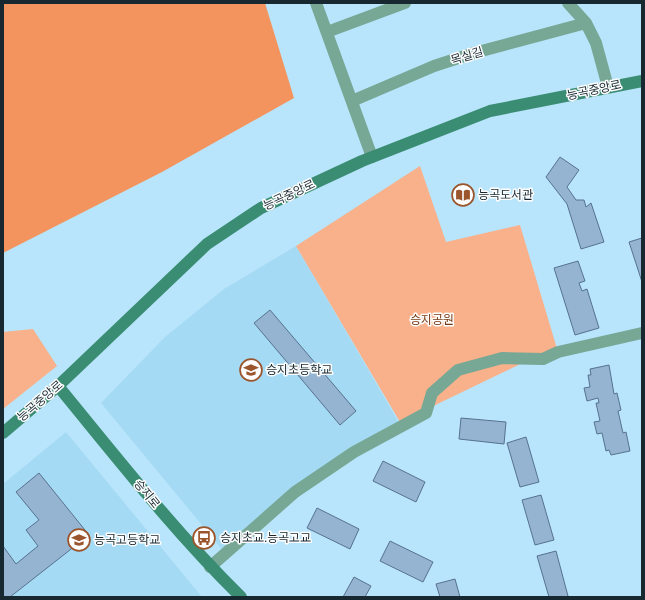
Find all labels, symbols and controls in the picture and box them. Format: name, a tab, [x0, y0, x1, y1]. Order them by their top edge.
street label: 목실길	[449, 44, 485, 68]
street label: 능곡중앙로	[565, 76, 622, 103]
street label: 능곡중앙로	[261, 176, 317, 213]
library icon: 능곡도서관	[450, 182, 476, 208]
place label: 능곡도서관	[478, 187, 533, 202]
park label: 승지공원	[410, 312, 454, 327]
school or university icon: 승지초등학교	[238, 357, 264, 383]
place label: 승지초등학교	[266, 362, 332, 377]
street label: 능곡중앙로	[14, 377, 65, 424]
street label: 승지로	[131, 476, 164, 511]
bus stop icon: 승지초교.능곡고교	[191, 525, 217, 551]
school or university icon: 능곡고등학교	[66, 527, 92, 553]
place label: 승지초교.능곡고교	[220, 530, 311, 545]
place label: 능곡고등학교	[94, 532, 160, 547]

